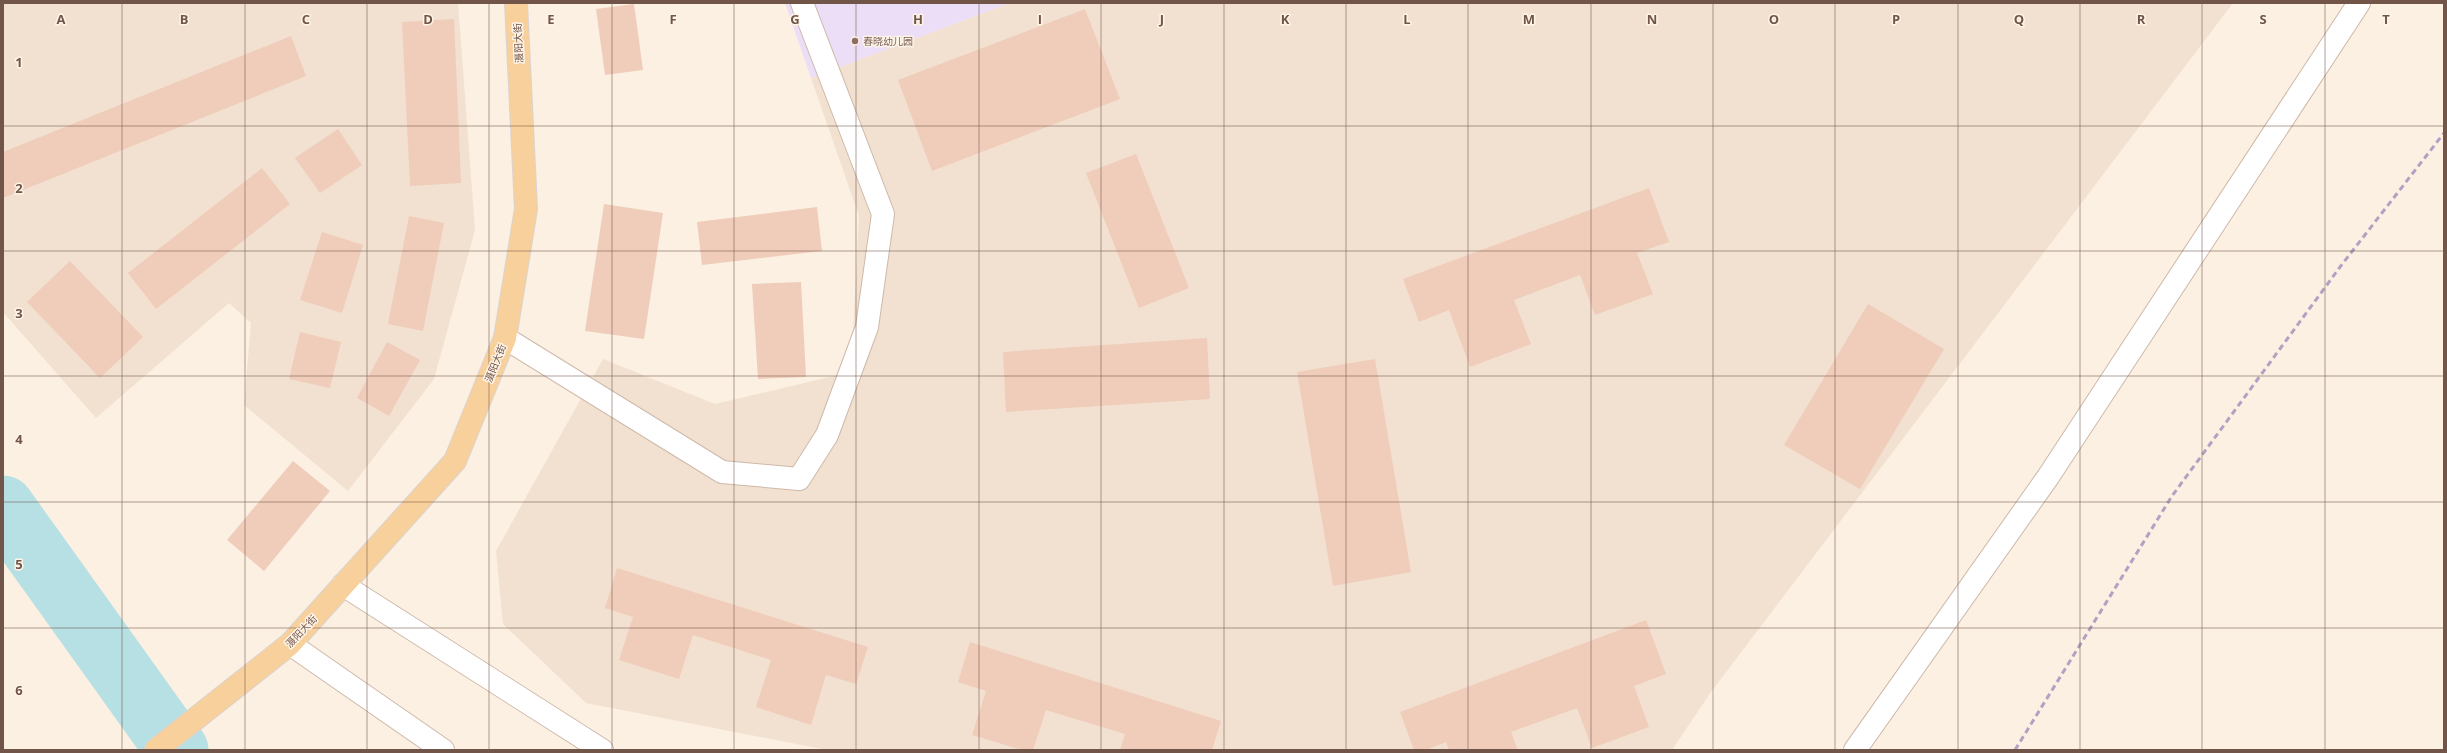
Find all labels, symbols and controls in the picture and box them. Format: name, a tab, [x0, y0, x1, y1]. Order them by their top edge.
text: A	[57, 10, 66, 28]
text: B	[180, 10, 189, 28]
text: C	[302, 10, 310, 28]
text: D	[423, 10, 433, 28]
text: E	[547, 10, 555, 28]
text: F	[669, 10, 677, 28]
text: G	[790, 10, 800, 28]
text: H	[913, 10, 923, 28]
text: I	[1038, 10, 1042, 28]
text: J	[1159, 10, 1164, 28]
text: K	[1281, 10, 1290, 28]
text: L	[1403, 10, 1411, 28]
text: M	[1523, 10, 1535, 28]
text: N	[1647, 10, 1657, 28]
text: O	[1769, 10, 1779, 28]
text: P	[1892, 10, 1900, 28]
text: Q	[2014, 10, 2024, 28]
text: R	[2137, 10, 2146, 28]
text: S	[2259, 10, 2267, 28]
text: T	[2382, 10, 2390, 28]
street label: 滠阳大街	[510, 23, 526, 63]
place label: 春晓幼儿园	[863, 34, 913, 48]
marker: 春晓幼儿园	[850, 36, 860, 46]
text: 1	[15, 53, 23, 71]
text: 2	[15, 179, 23, 197]
text: 3	[15, 304, 23, 322]
street label: 滠阳大街	[481, 342, 509, 384]
text: 4	[15, 430, 23, 448]
text: 5	[15, 555, 23, 573]
street label: 滠阳大街	[282, 612, 320, 650]
text: 6	[15, 681, 23, 699]

